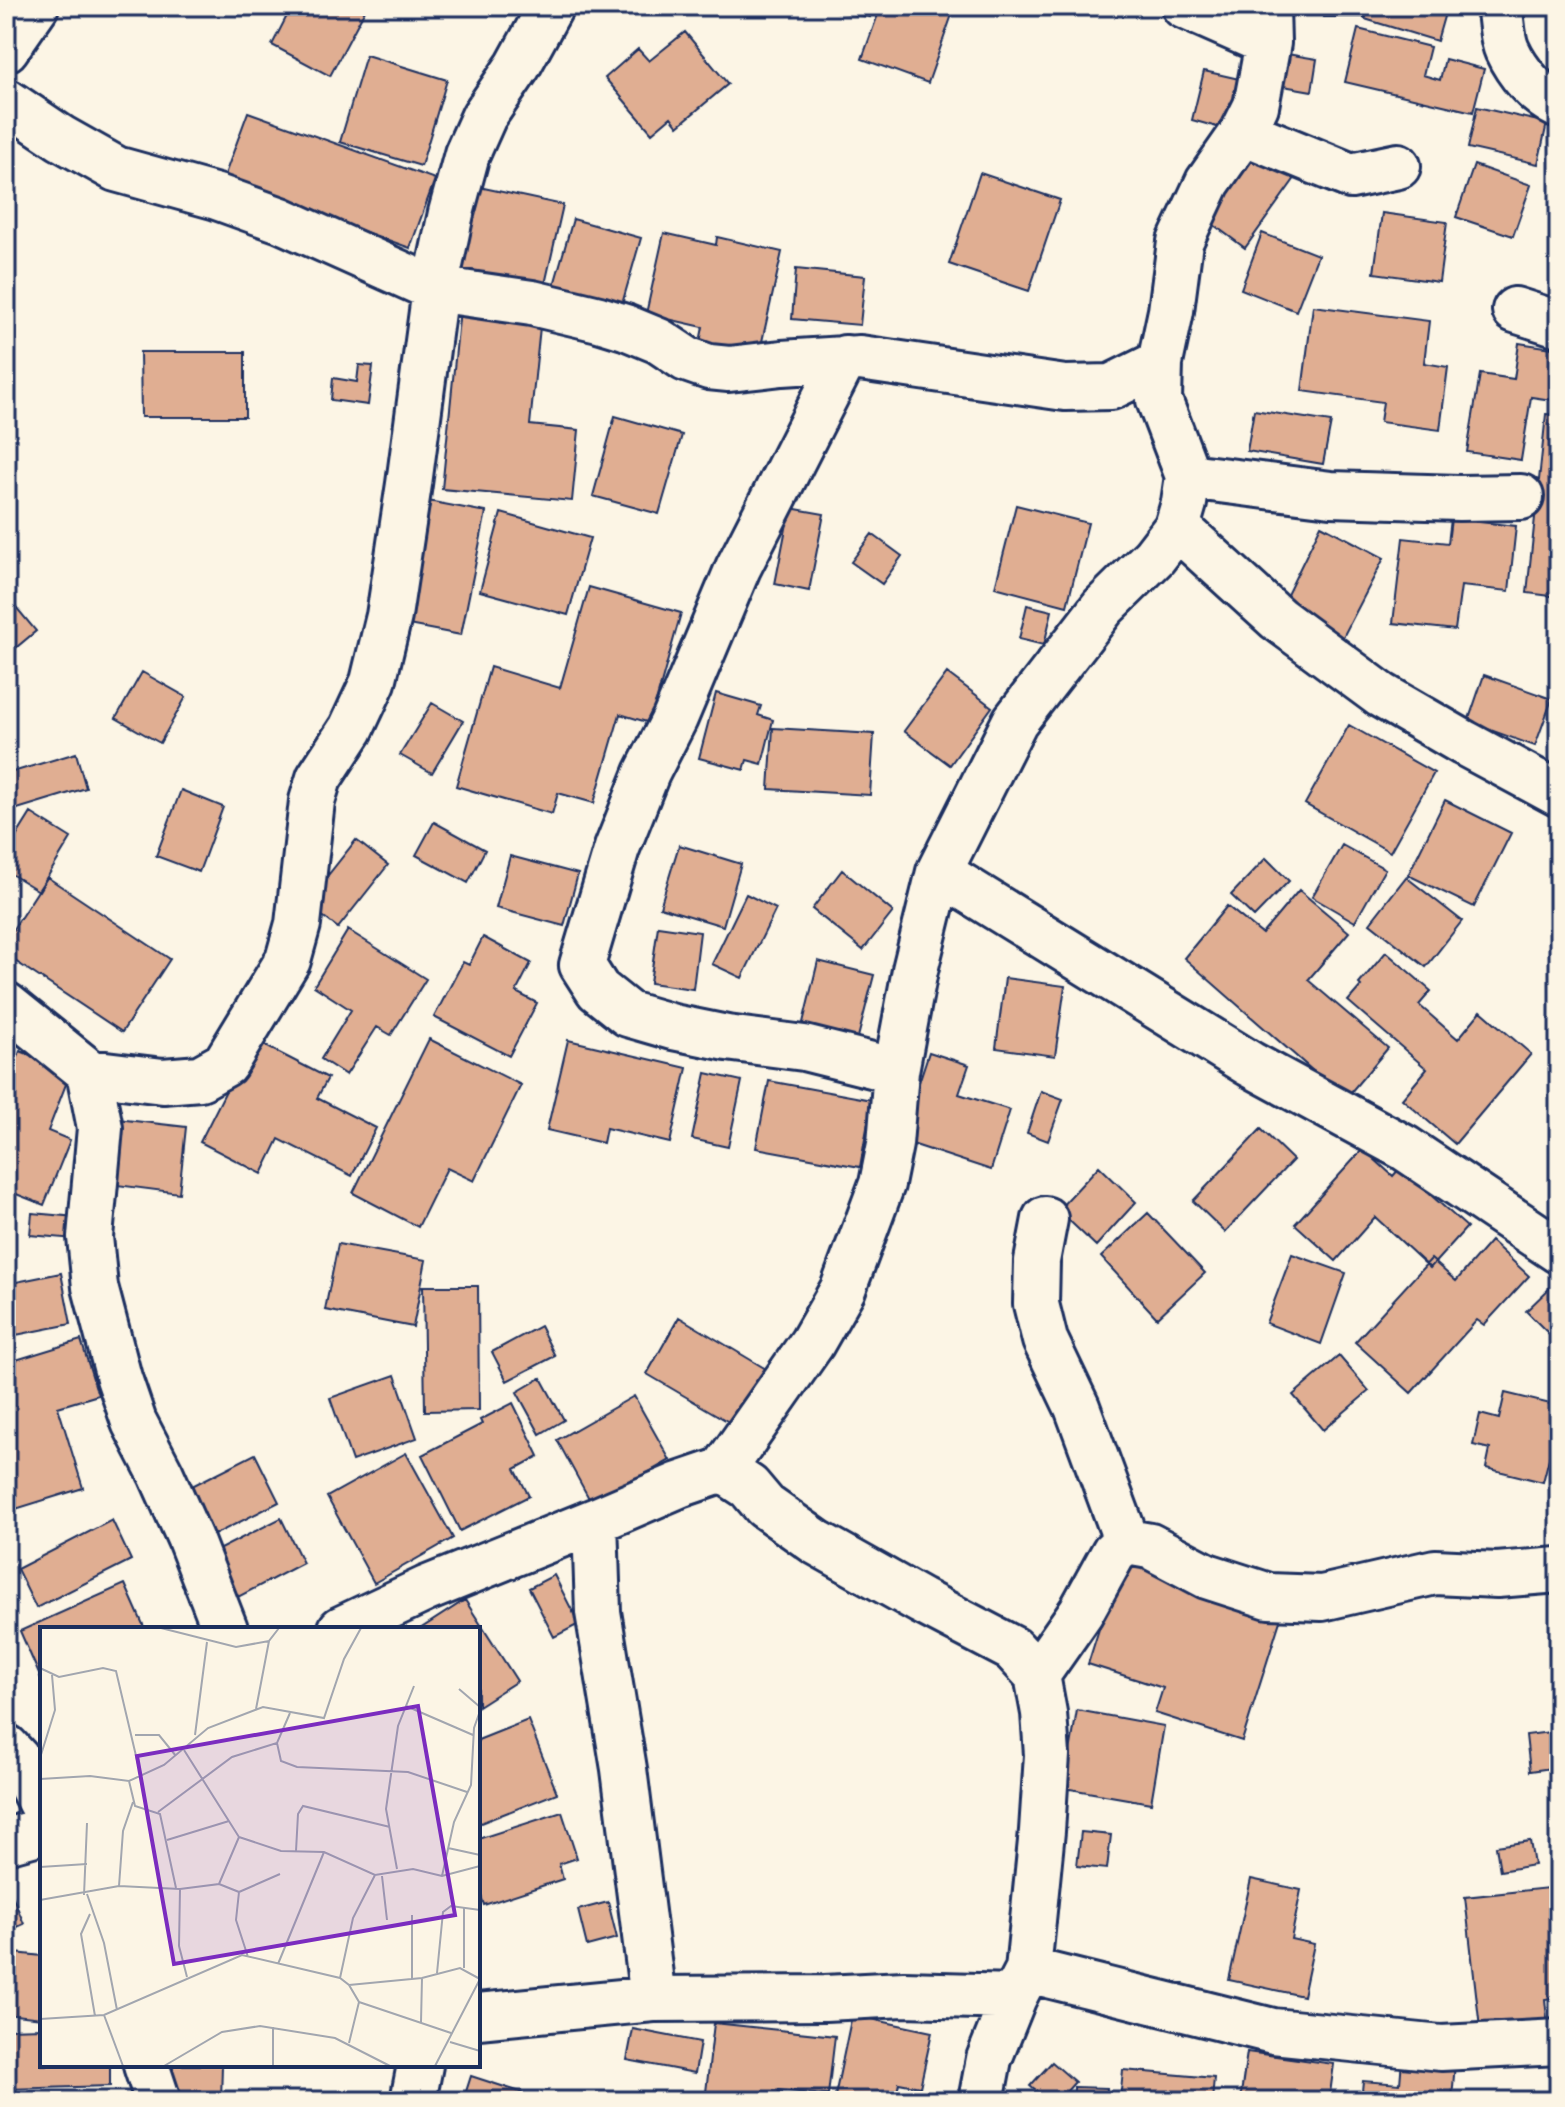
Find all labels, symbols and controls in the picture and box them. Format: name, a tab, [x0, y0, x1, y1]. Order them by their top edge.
inset map	[40, 1627, 480, 2067]

